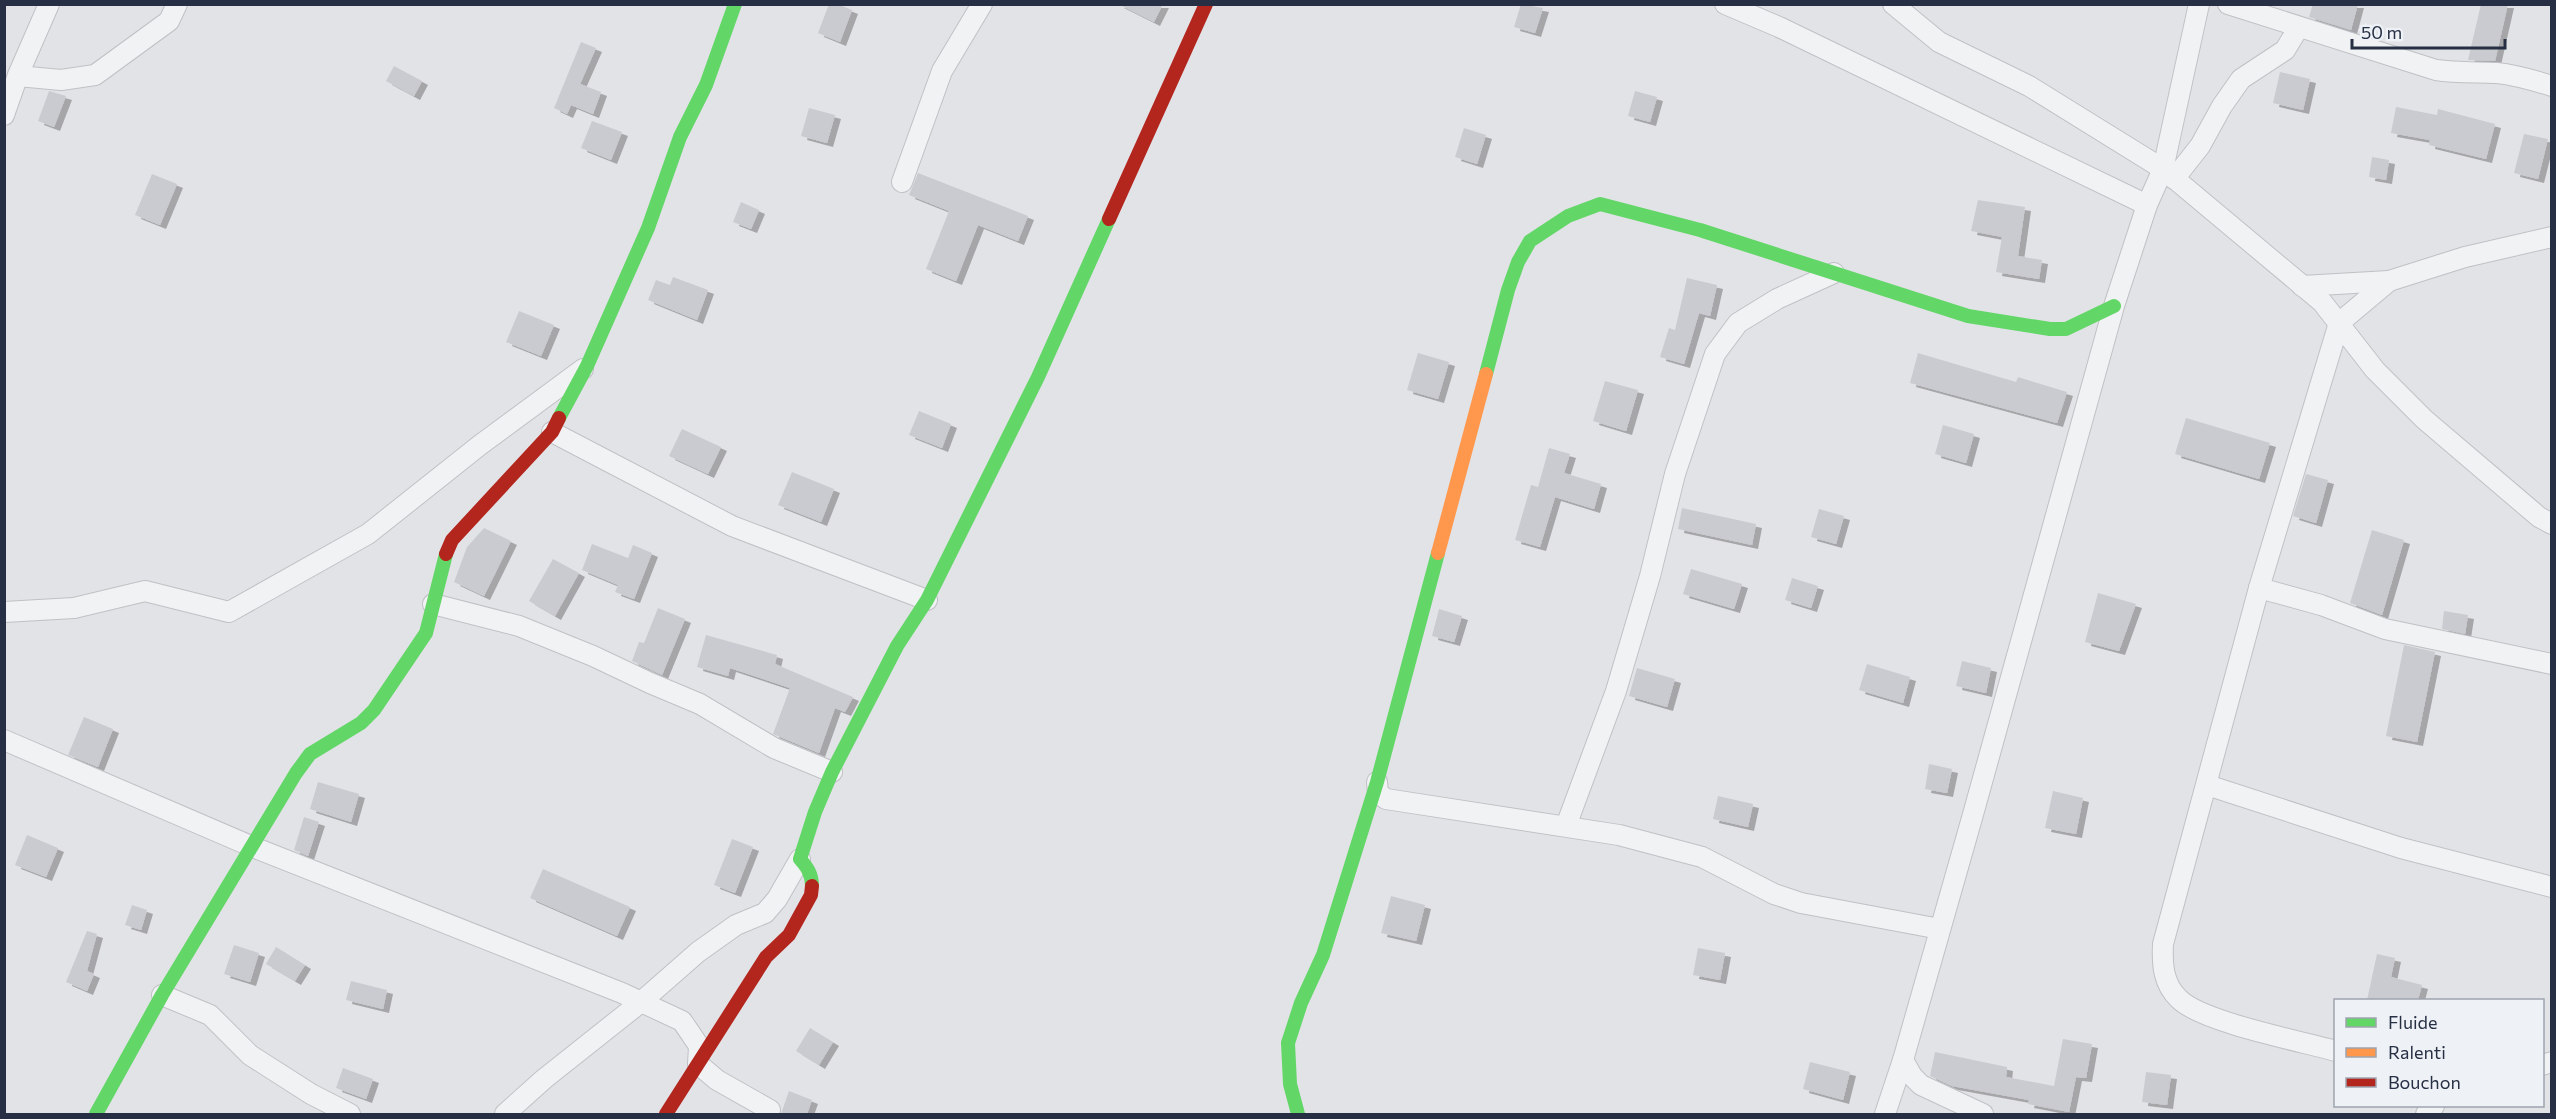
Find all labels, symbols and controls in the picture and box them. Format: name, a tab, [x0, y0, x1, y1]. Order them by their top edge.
scale bar	[2352, 12, 2505, 50]
text: 50 m	[2361, 21, 2402, 43]
legend	[2334, 999, 2544, 1107]
text: Fluide	[2388, 1011, 2437, 1033]
text: Ralenti	[2388, 1041, 2446, 1063]
text: Bouchon	[2388, 1071, 2461, 1093]

